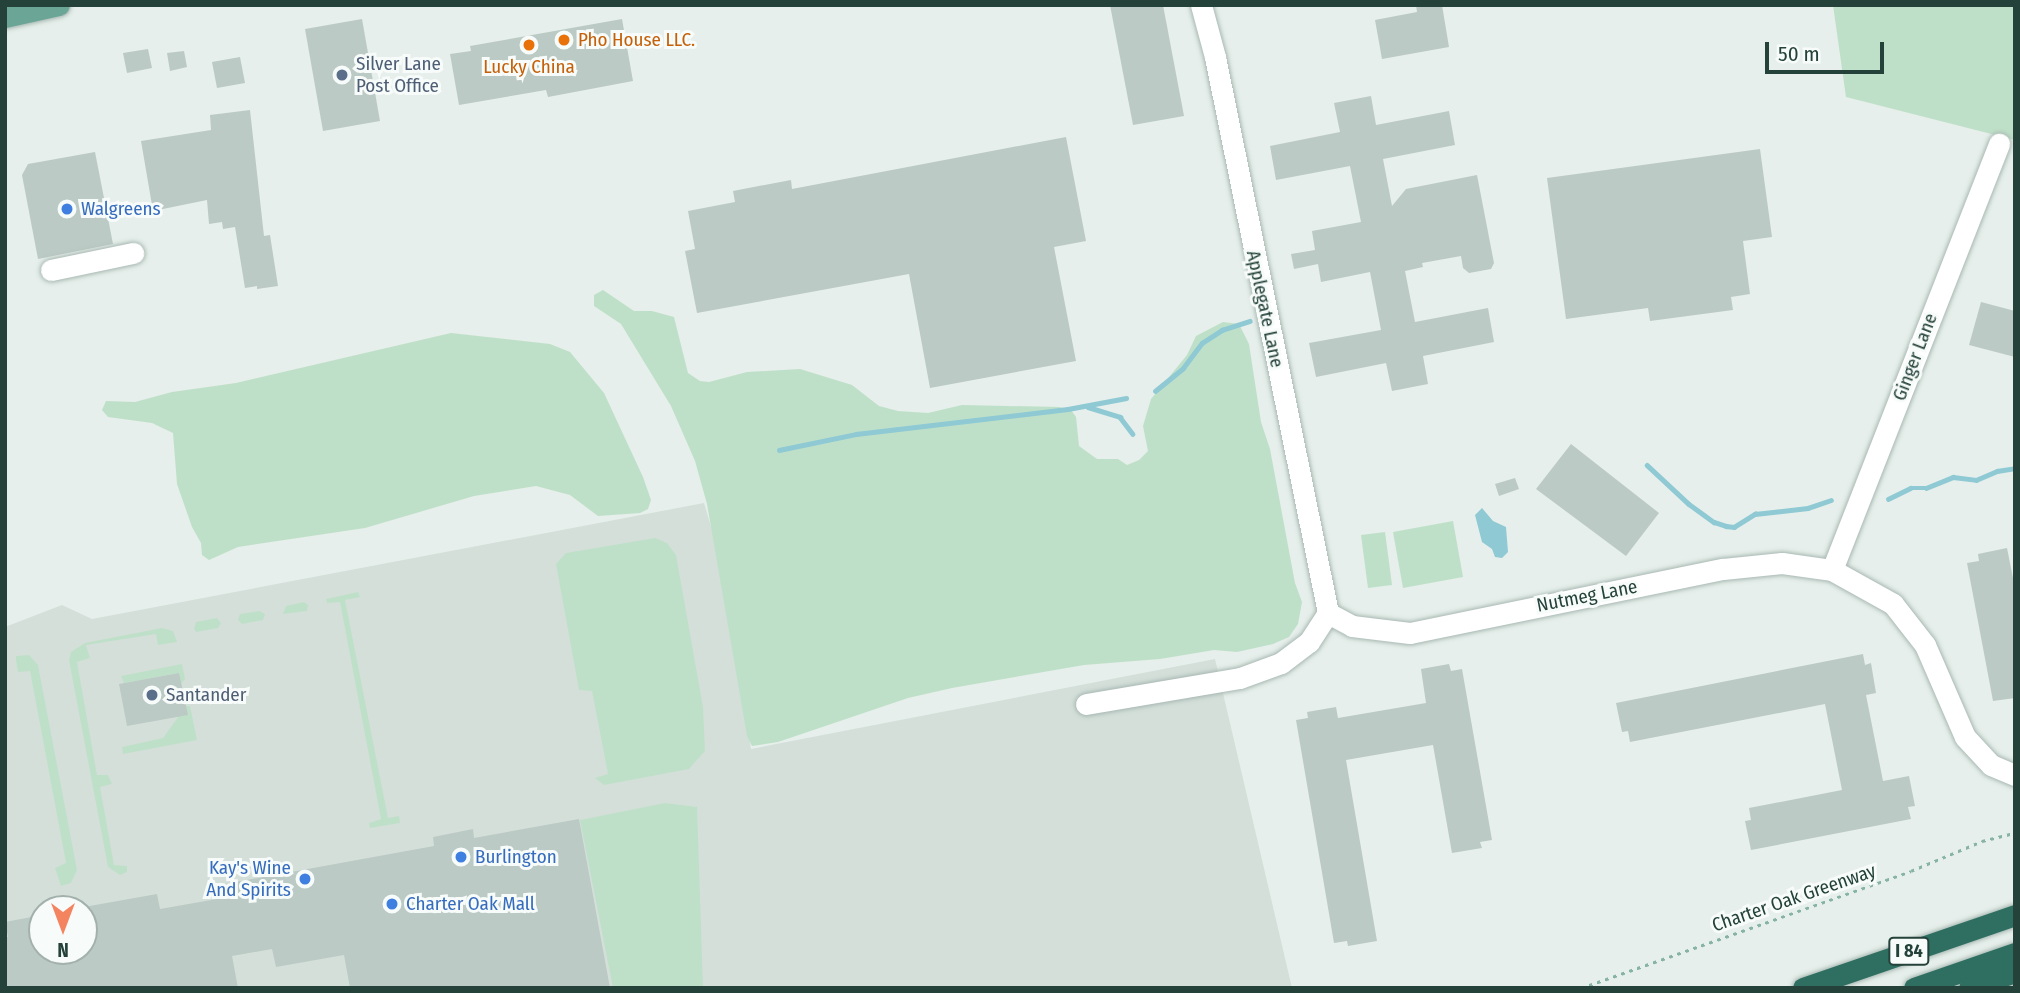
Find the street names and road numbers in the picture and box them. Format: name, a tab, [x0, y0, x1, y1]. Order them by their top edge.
street label: Applegate Lane	[1241, 248, 1289, 370]
street label: Ginger Lane	[1888, 310, 1942, 404]
street label: Nutmeg Lane	[1535, 575, 1639, 617]
street label: Charter Oak Greenway	[1709, 859, 1879, 937]
road number: I 84	[1888, 936, 1930, 966]

